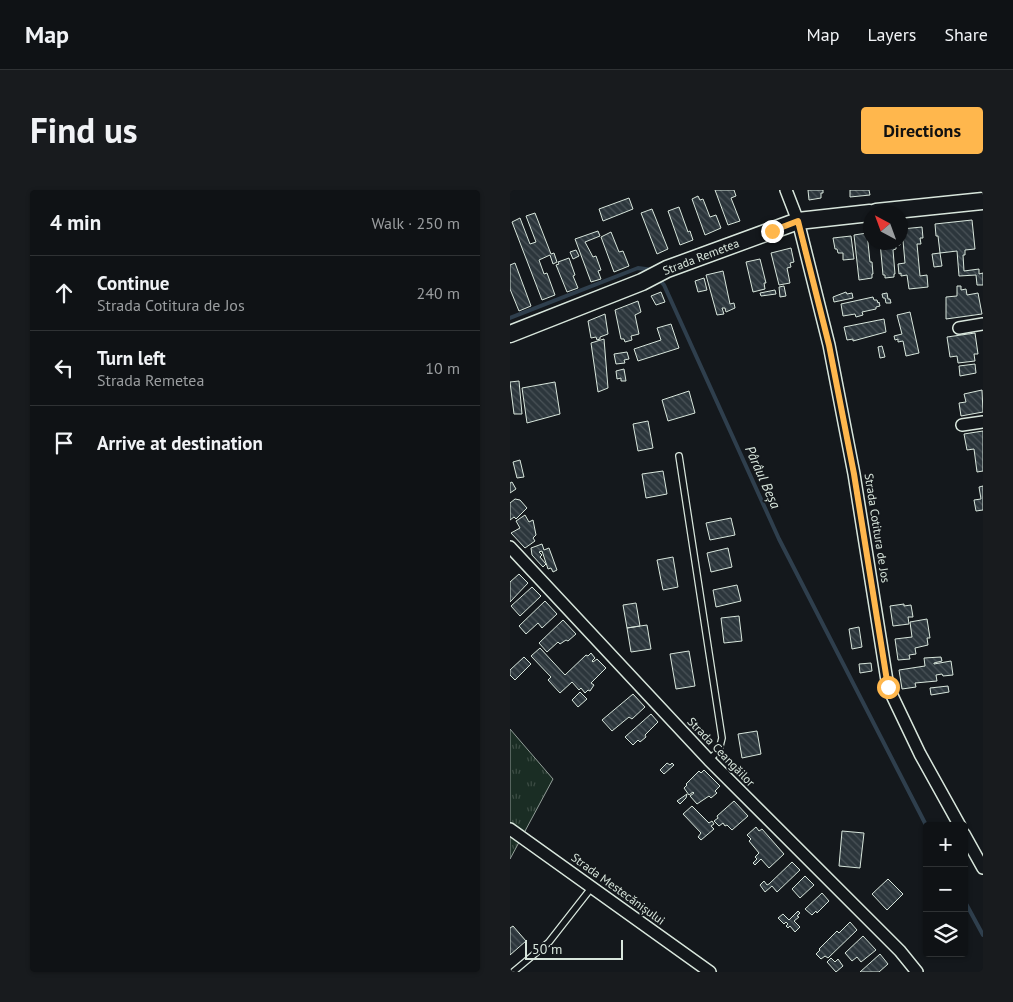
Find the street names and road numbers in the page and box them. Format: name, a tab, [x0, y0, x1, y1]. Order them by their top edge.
street label: Strada Remetea	[661, 235, 741, 278]
street label: Strada Cotitura de Jos	[861, 472, 894, 584]
street label: Strada Ceangăilor	[684, 714, 758, 790]
street label: Strada Mestecănișului	[568, 849, 668, 928]

